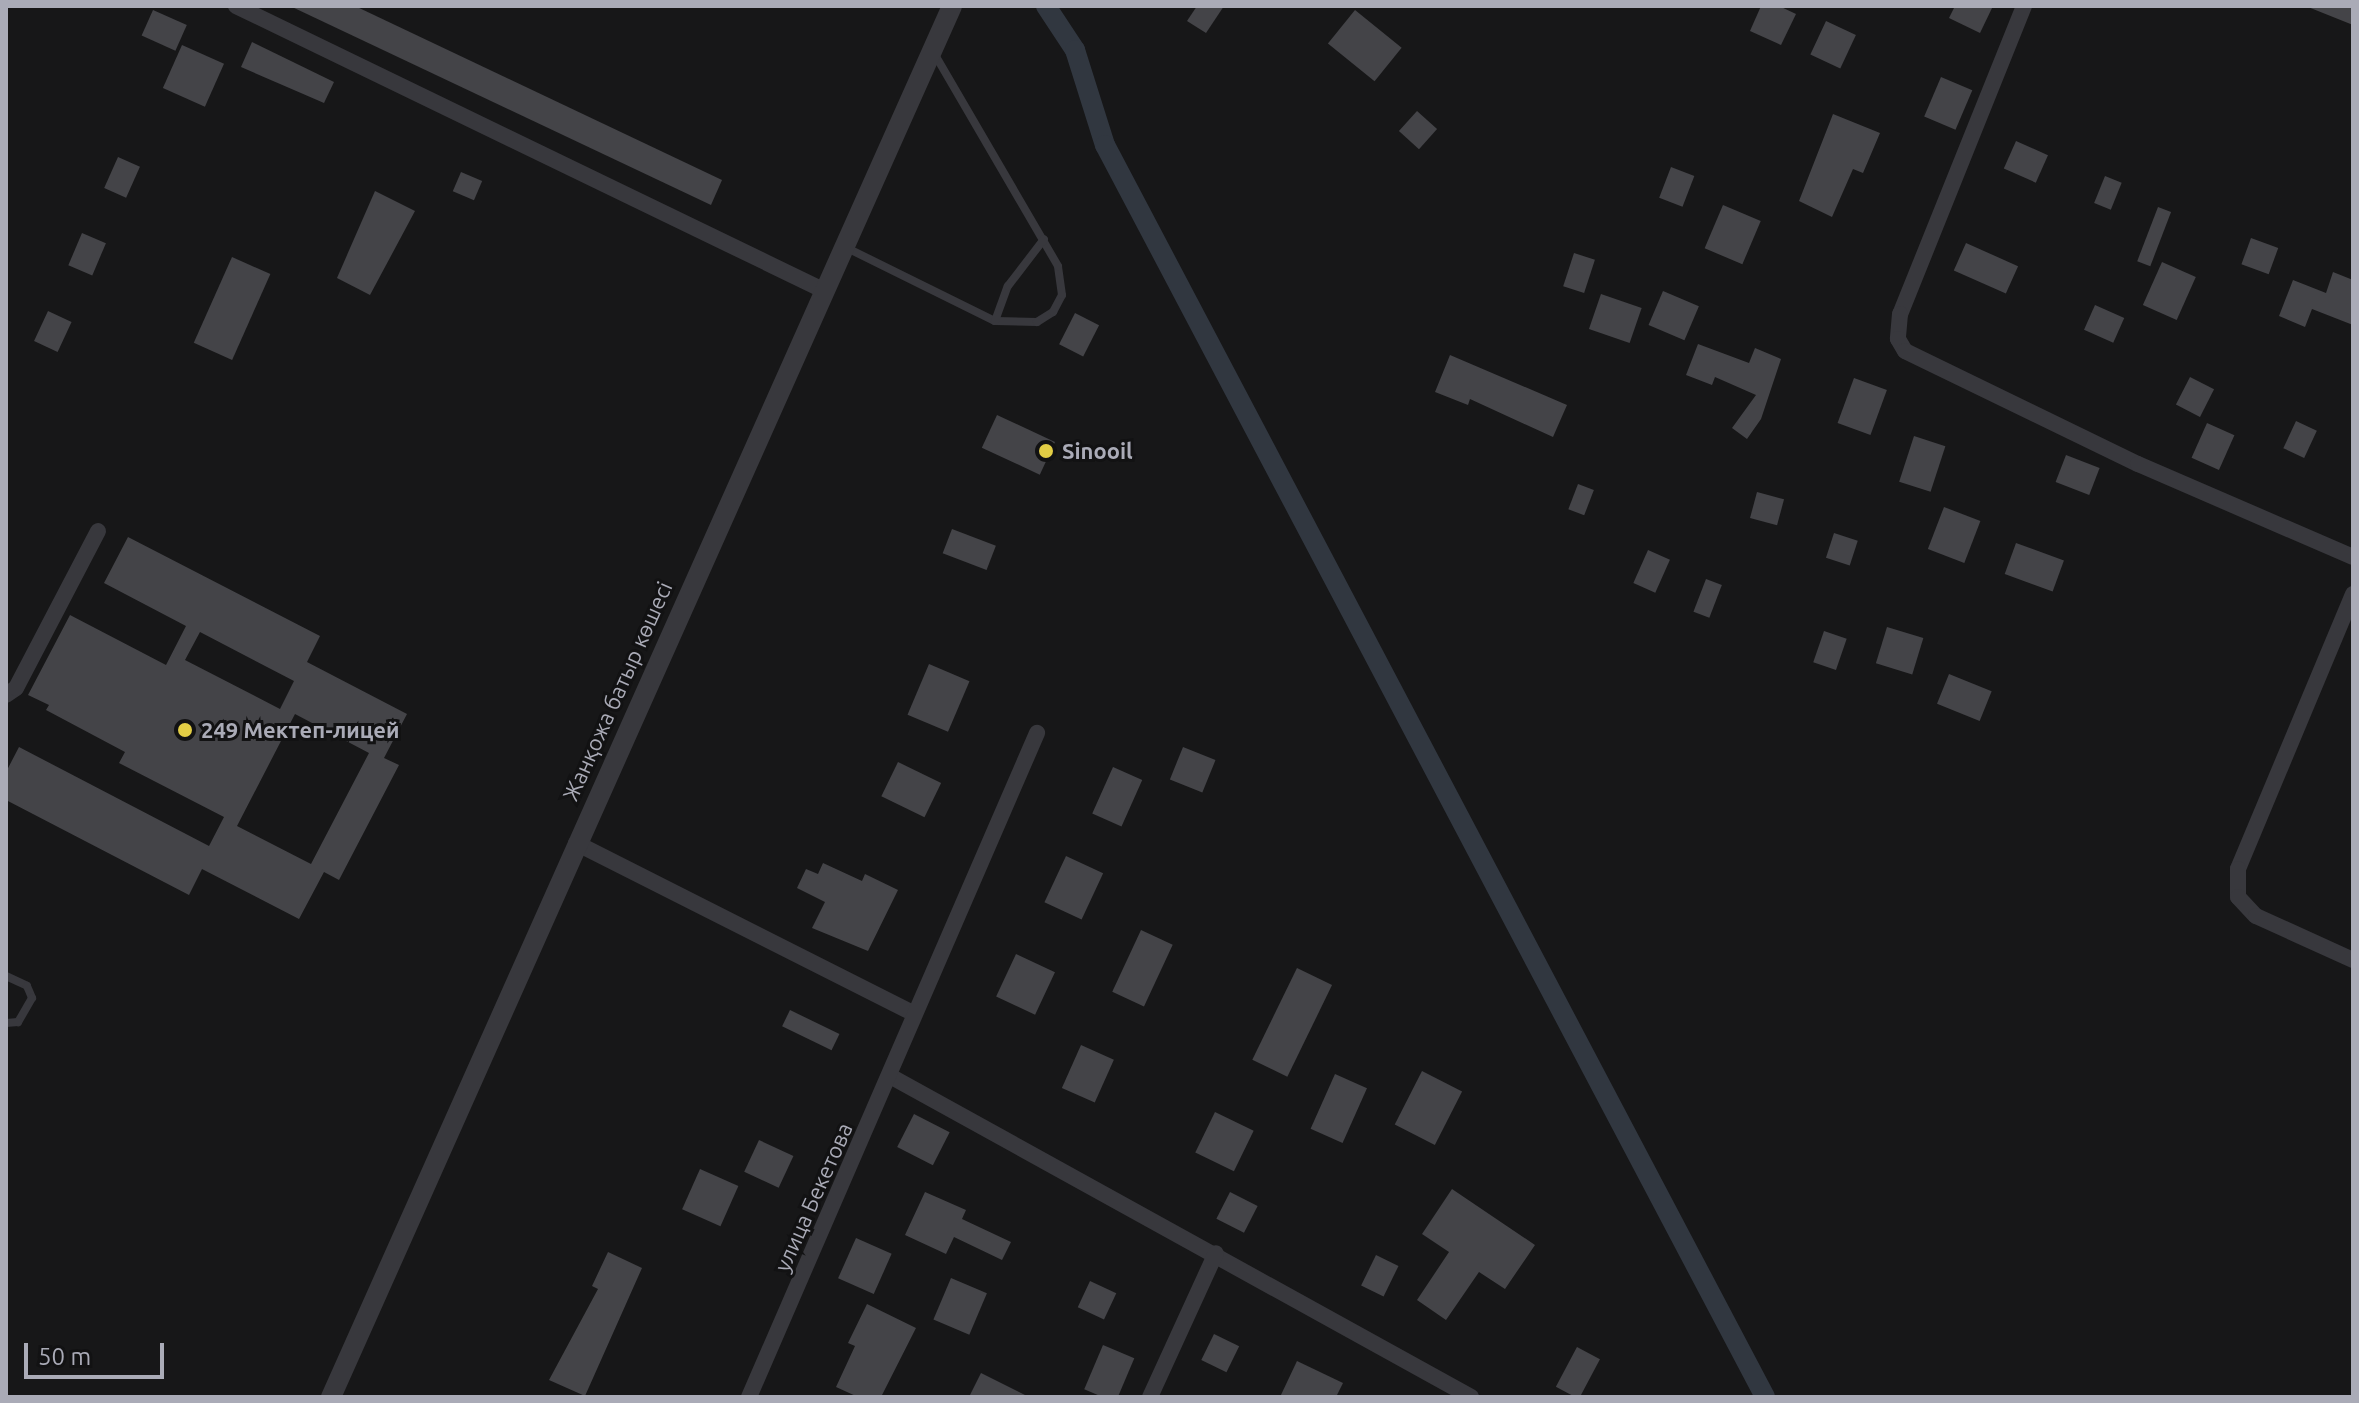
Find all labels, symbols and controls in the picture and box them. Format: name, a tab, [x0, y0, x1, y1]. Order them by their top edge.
place label: Sinooil	[1062, 438, 1133, 464]
marker: Sinooil	[1037, 442, 1055, 460]
street label: Жанқожа батыр көшесі	[557, 577, 677, 805]
place label: 249 Мектеп-лицей	[201, 717, 399, 743]
marker: 249 Мектеп-лицей	[176, 721, 194, 739]
street label: улица Бекетова	[768, 1118, 858, 1276]
scale bar	[28, 1327, 168, 1377]
text: 50 m	[38, 1343, 91, 1370]

